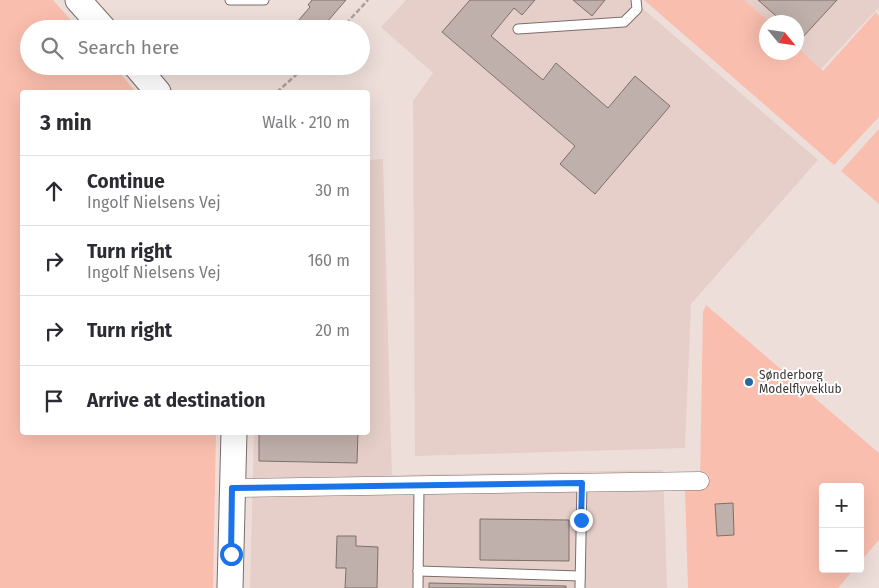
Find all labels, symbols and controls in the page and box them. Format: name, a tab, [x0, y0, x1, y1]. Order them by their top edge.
north arrow	[759, 15, 804, 60]
search box	[20, 20, 370, 75]
icon: search	[38, 34, 66, 62]
text: Search here	[78, 36, 179, 59]
text: 3 min	[40, 110, 92, 136]
text: Walk · 210 m	[262, 113, 350, 132]
text: Continue	[87, 170, 165, 193]
icon: ahead	[40, 177, 68, 205]
text: 30 m	[315, 181, 350, 200]
text: Ingolf Nielsens Vej	[87, 193, 221, 212]
text: Turn right	[87, 240, 172, 263]
icon: right	[40, 247, 68, 275]
text: 160 m	[308, 251, 350, 270]
text: Ingolf Nielsens Vej	[87, 263, 221, 282]
icon: right	[40, 317, 68, 345]
text: Turn right	[87, 319, 172, 342]
text: 20 m	[315, 321, 350, 340]
place label: Sønderborg Modelflyveklub	[759, 368, 842, 396]
marker: Sønderborg Modelflyveklub	[743, 376, 755, 388]
icon: arrive	[40, 387, 68, 415]
text: Arrive at destination	[87, 389, 266, 412]
map controls	[819, 483, 864, 573]
button: +	[819, 483, 864, 528]
route end	[570, 509, 593, 532]
button: −	[819, 528, 864, 573]
route start	[220, 543, 243, 566]

